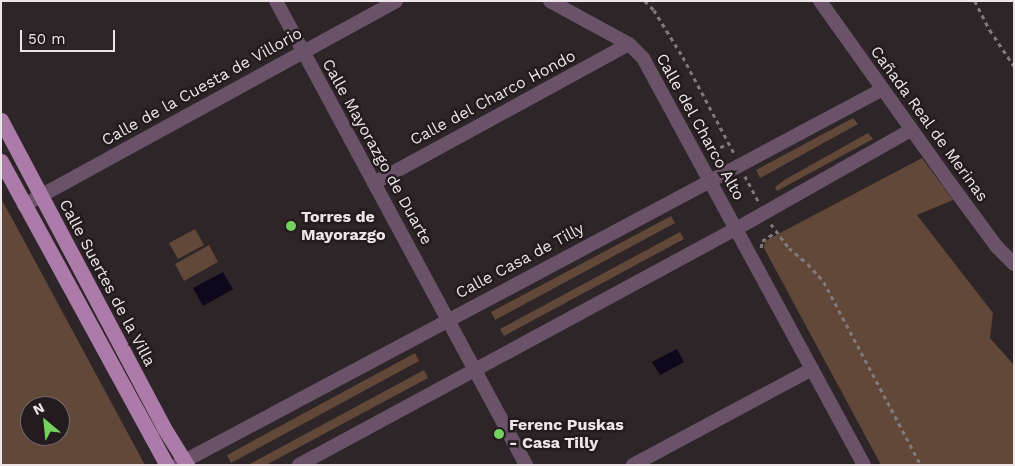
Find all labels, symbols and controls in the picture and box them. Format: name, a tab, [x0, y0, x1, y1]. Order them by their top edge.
scale bar	[22, 20, 118, 52]
street label: Calle de la Cuesta de Villorio	[98, 23, 306, 151]
text: 50 m	[28, 30, 65, 48]
street label: Cañada Real de Merinas	[866, 42, 992, 206]
street label: Calle del Charco Hondo	[407, 46, 579, 150]
street label: Calle del Charco Alto	[651, 50, 749, 204]
street label: Calle Mayorazgo de Duarte	[318, 56, 436, 248]
street label: Calle Suertes de la Villa	[55, 196, 159, 370]
place label: Torres de Mayorazgo	[301, 207, 386, 245]
street label: Calle Casa de Tilly	[452, 219, 588, 303]
marker: Torres de Mayorazgo	[285, 220, 297, 232]
north arrow	[20, 396, 70, 446]
text: N	[30, 399, 47, 418]
place label: Ferenc Puskas - Casa Tilly	[509, 415, 624, 453]
marker: Ferenc Puskas - Casa Tilly	[493, 428, 505, 440]

